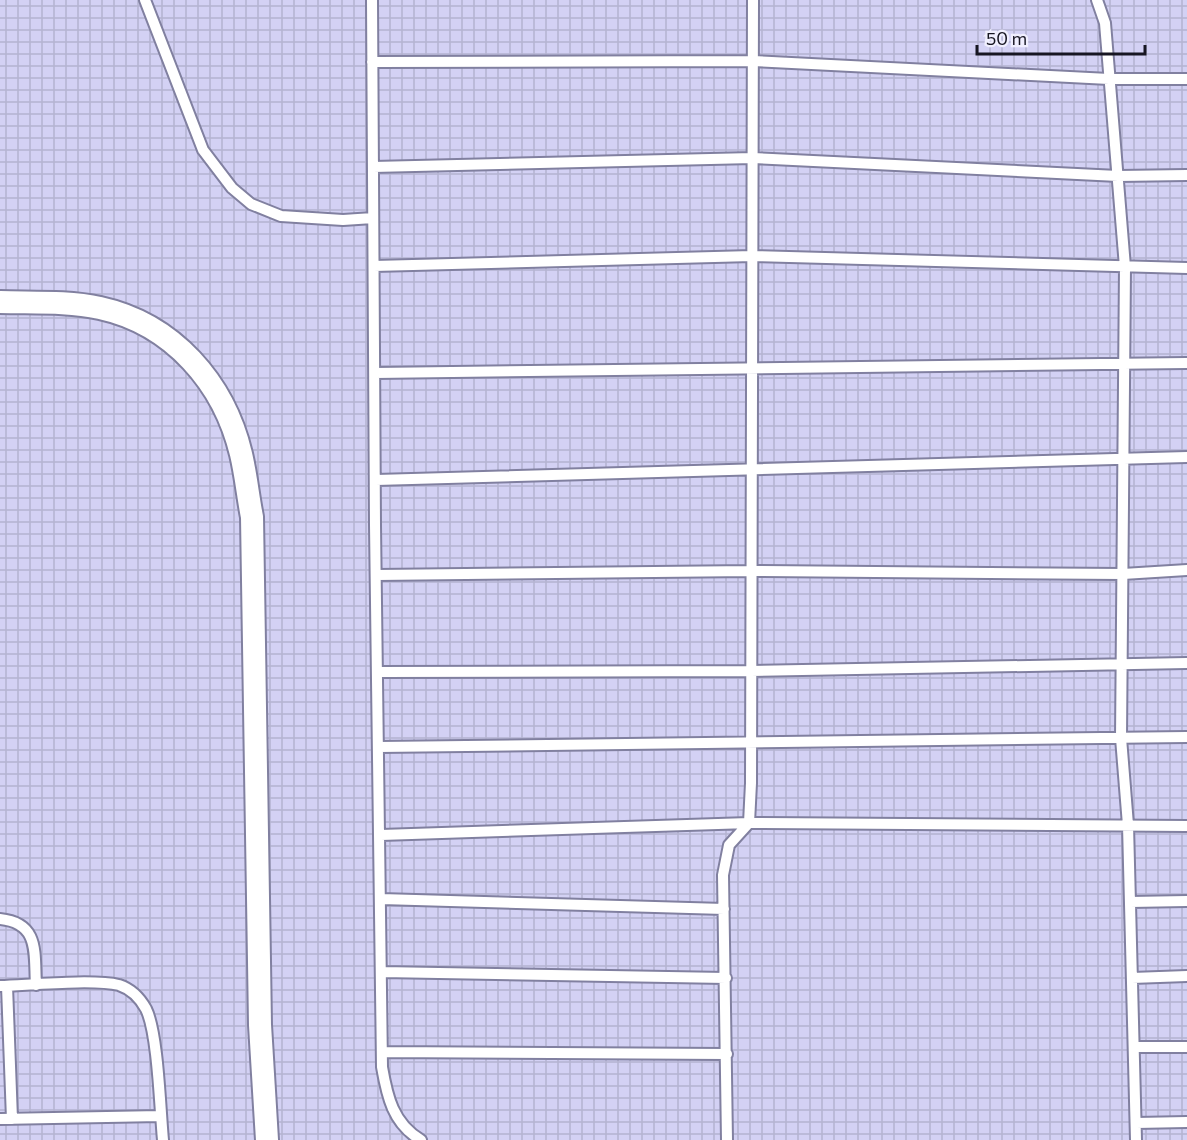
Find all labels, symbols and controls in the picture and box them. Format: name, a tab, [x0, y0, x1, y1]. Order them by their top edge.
scale bar	[977, 18, 1145, 56]
text: 50 m	[986, 27, 1027, 49]

